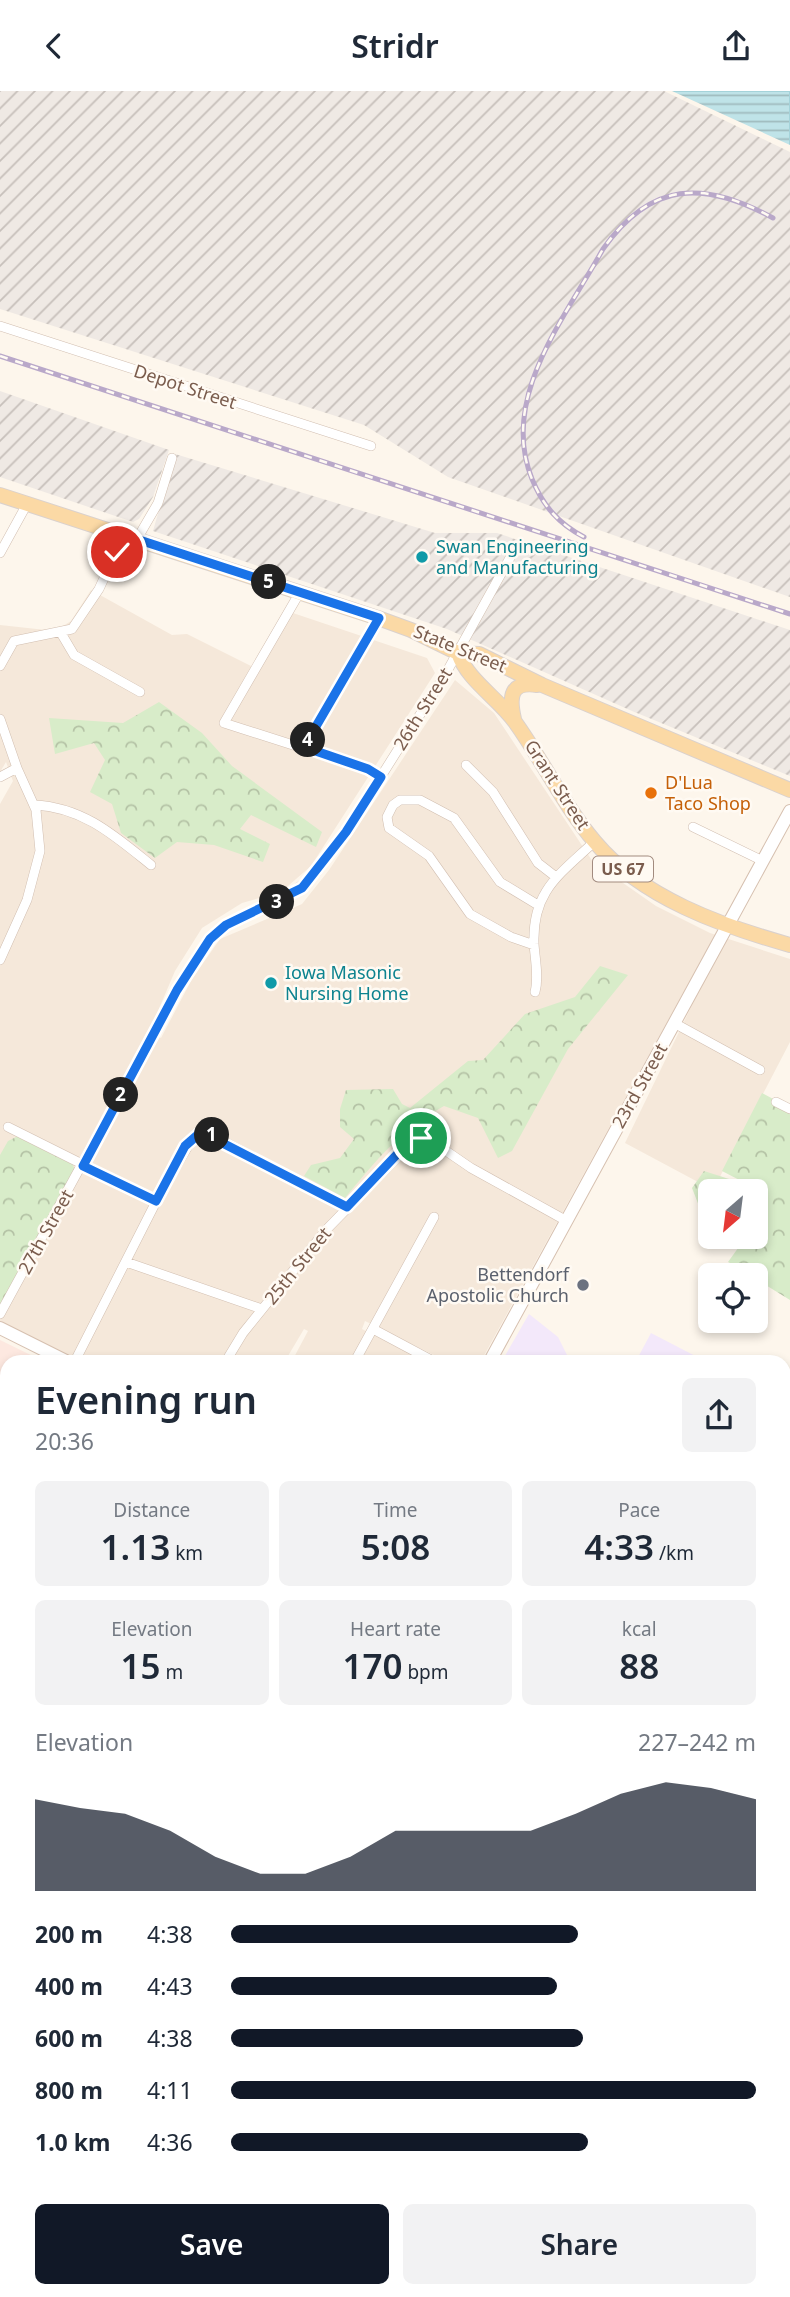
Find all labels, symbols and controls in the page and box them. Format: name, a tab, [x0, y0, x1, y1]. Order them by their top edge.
text: Stridr	[351, 24, 439, 67]
icon: back	[35, 27, 73, 65]
icon: share	[717, 27, 755, 65]
street label: Depot Street	[131, 358, 240, 414]
pin	[87, 522, 147, 582]
icon: check	[98, 533, 136, 571]
place label: Swan Engineering and Manufacturing	[436, 534, 598, 579]
marker: Swan Engineering and Manufacturing	[414, 549, 430, 565]
pin: 5	[252, 565, 286, 599]
text: 5	[263, 568, 274, 594]
street label: State Street	[410, 619, 511, 678]
street label: 26th Street	[387, 662, 457, 754]
pin: 4	[290, 723, 326, 757]
text: 4	[302, 726, 313, 752]
street label: Grant Street	[520, 735, 596, 835]
place label: D'Lua Taco Shop	[665, 770, 751, 815]
marker: D'Lua Taco Shop	[643, 785, 659, 801]
road number: US 67	[593, 856, 653, 881]
pin: 3	[260, 885, 294, 919]
text: 3	[271, 888, 282, 914]
place label: Iowa Masonic Nursing Home	[285, 960, 409, 1005]
marker: Iowa Masonic Nursing Home	[263, 975, 279, 991]
street label: 23rd Street	[606, 1038, 673, 1132]
pin: 2	[104, 1077, 138, 1112]
text: 2	[115, 1081, 126, 1107]
pin	[391, 1108, 451, 1168]
pin: 1	[194, 1117, 230, 1153]
icon: arrive	[402, 1119, 440, 1157]
text: 1	[206, 1121, 217, 1147]
north arrow	[698, 1179, 768, 1249]
map controls	[698, 1179, 768, 1333]
street label: 27th Street	[12, 1185, 78, 1278]
street label: 25th Street	[259, 1221, 336, 1309]
place label: Bettendorf Apostolic Church	[426, 1262, 570, 1307]
button: locate	[698, 1263, 768, 1333]
marker: Bettendorf Apostolic Church	[575, 1277, 591, 1293]
text: Evening run	[35, 1373, 257, 1425]
button: share	[682, 1378, 756, 1452]
text: 20:36	[35, 1425, 94, 1457]
text: Distance	[113, 1497, 190, 1523]
text: Time	[374, 1497, 417, 1523]
text: Pace	[618, 1497, 660, 1523]
text: 1.13	[101, 1523, 170, 1570]
text: 5:08	[361, 1523, 430, 1570]
text: 4:33	[584, 1523, 654, 1570]
text: km	[170, 1540, 203, 1566]
text: /km	[654, 1540, 694, 1566]
text: Elevation	[111, 1616, 192, 1642]
text: Heart rate	[350, 1616, 441, 1642]
text: kcal	[622, 1616, 657, 1642]
text: 15	[120, 1642, 160, 1689]
text: 170	[342, 1642, 402, 1689]
text: 88	[619, 1642, 659, 1689]
text: m	[160, 1659, 183, 1685]
text: bpm	[402, 1659, 449, 1685]
text: Elevation	[35, 1726, 133, 1758]
text: 227–242 m	[638, 1726, 756, 1758]
text: 200 m	[35, 1918, 103, 1950]
text: 4:38	[147, 1918, 193, 1950]
text: 400 m	[35, 1970, 103, 2002]
text: 4:43	[147, 1970, 193, 2002]
text: 600 m	[35, 2022, 103, 2054]
text: 4:38	[147, 2022, 193, 2054]
text: 800 m	[35, 2074, 103, 2106]
text: 4:11	[147, 2074, 193, 2106]
text: 1.0 km	[35, 2126, 110, 2158]
text: 4:36	[147, 2126, 193, 2158]
button: Save	[35, 2204, 389, 2284]
button: Share	[403, 2204, 756, 2284]

